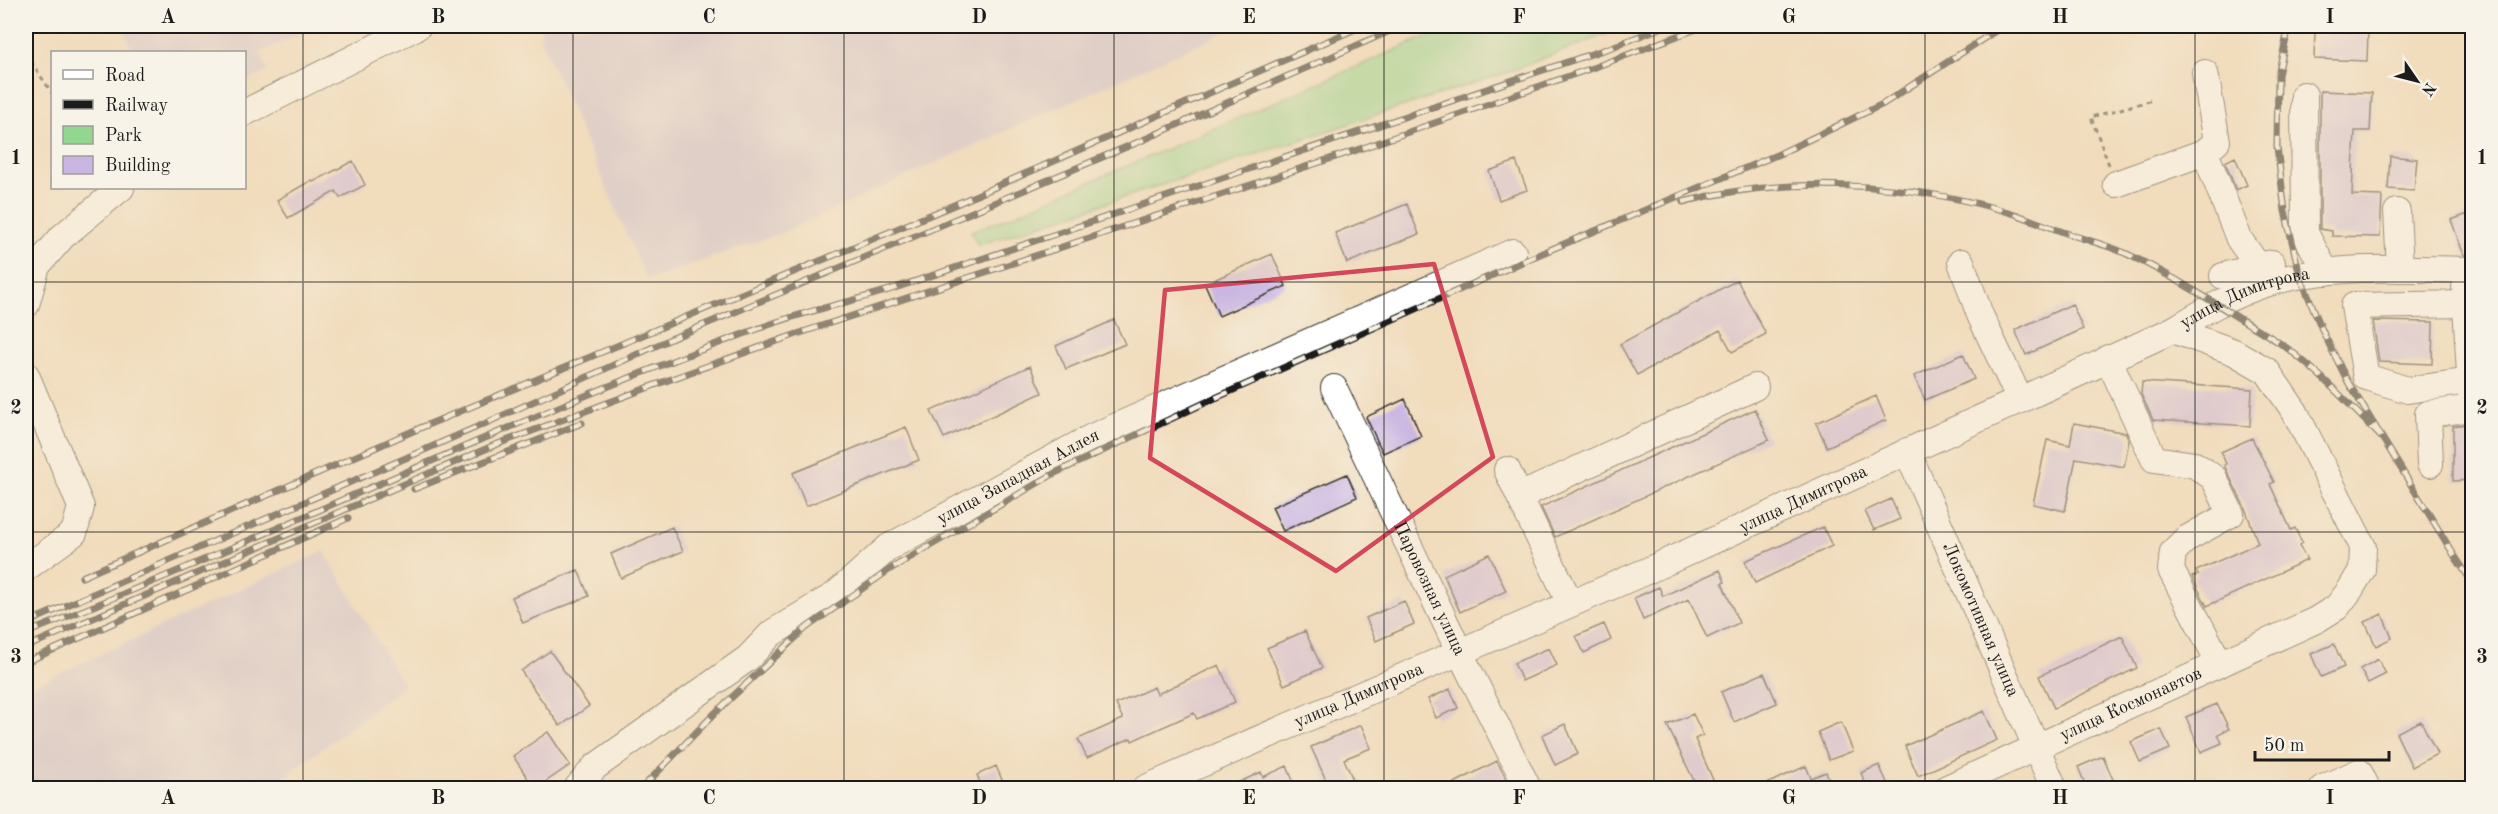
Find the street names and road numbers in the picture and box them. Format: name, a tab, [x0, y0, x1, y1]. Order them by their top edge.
street label: улица Димитрова	[2177, 265, 2311, 332]
street label: улица Западная Аллея	[934, 426, 1102, 528]
street label: улица Димитрова	[1737, 462, 1870, 536]
street label: Паровозная улица	[1390, 519, 1469, 658]
street label: Локомотивная улица	[1939, 540, 2022, 700]
street label: улица Димитрова	[1292, 660, 1426, 732]
street label: улица Космонавтов	[2057, 664, 2205, 744]

